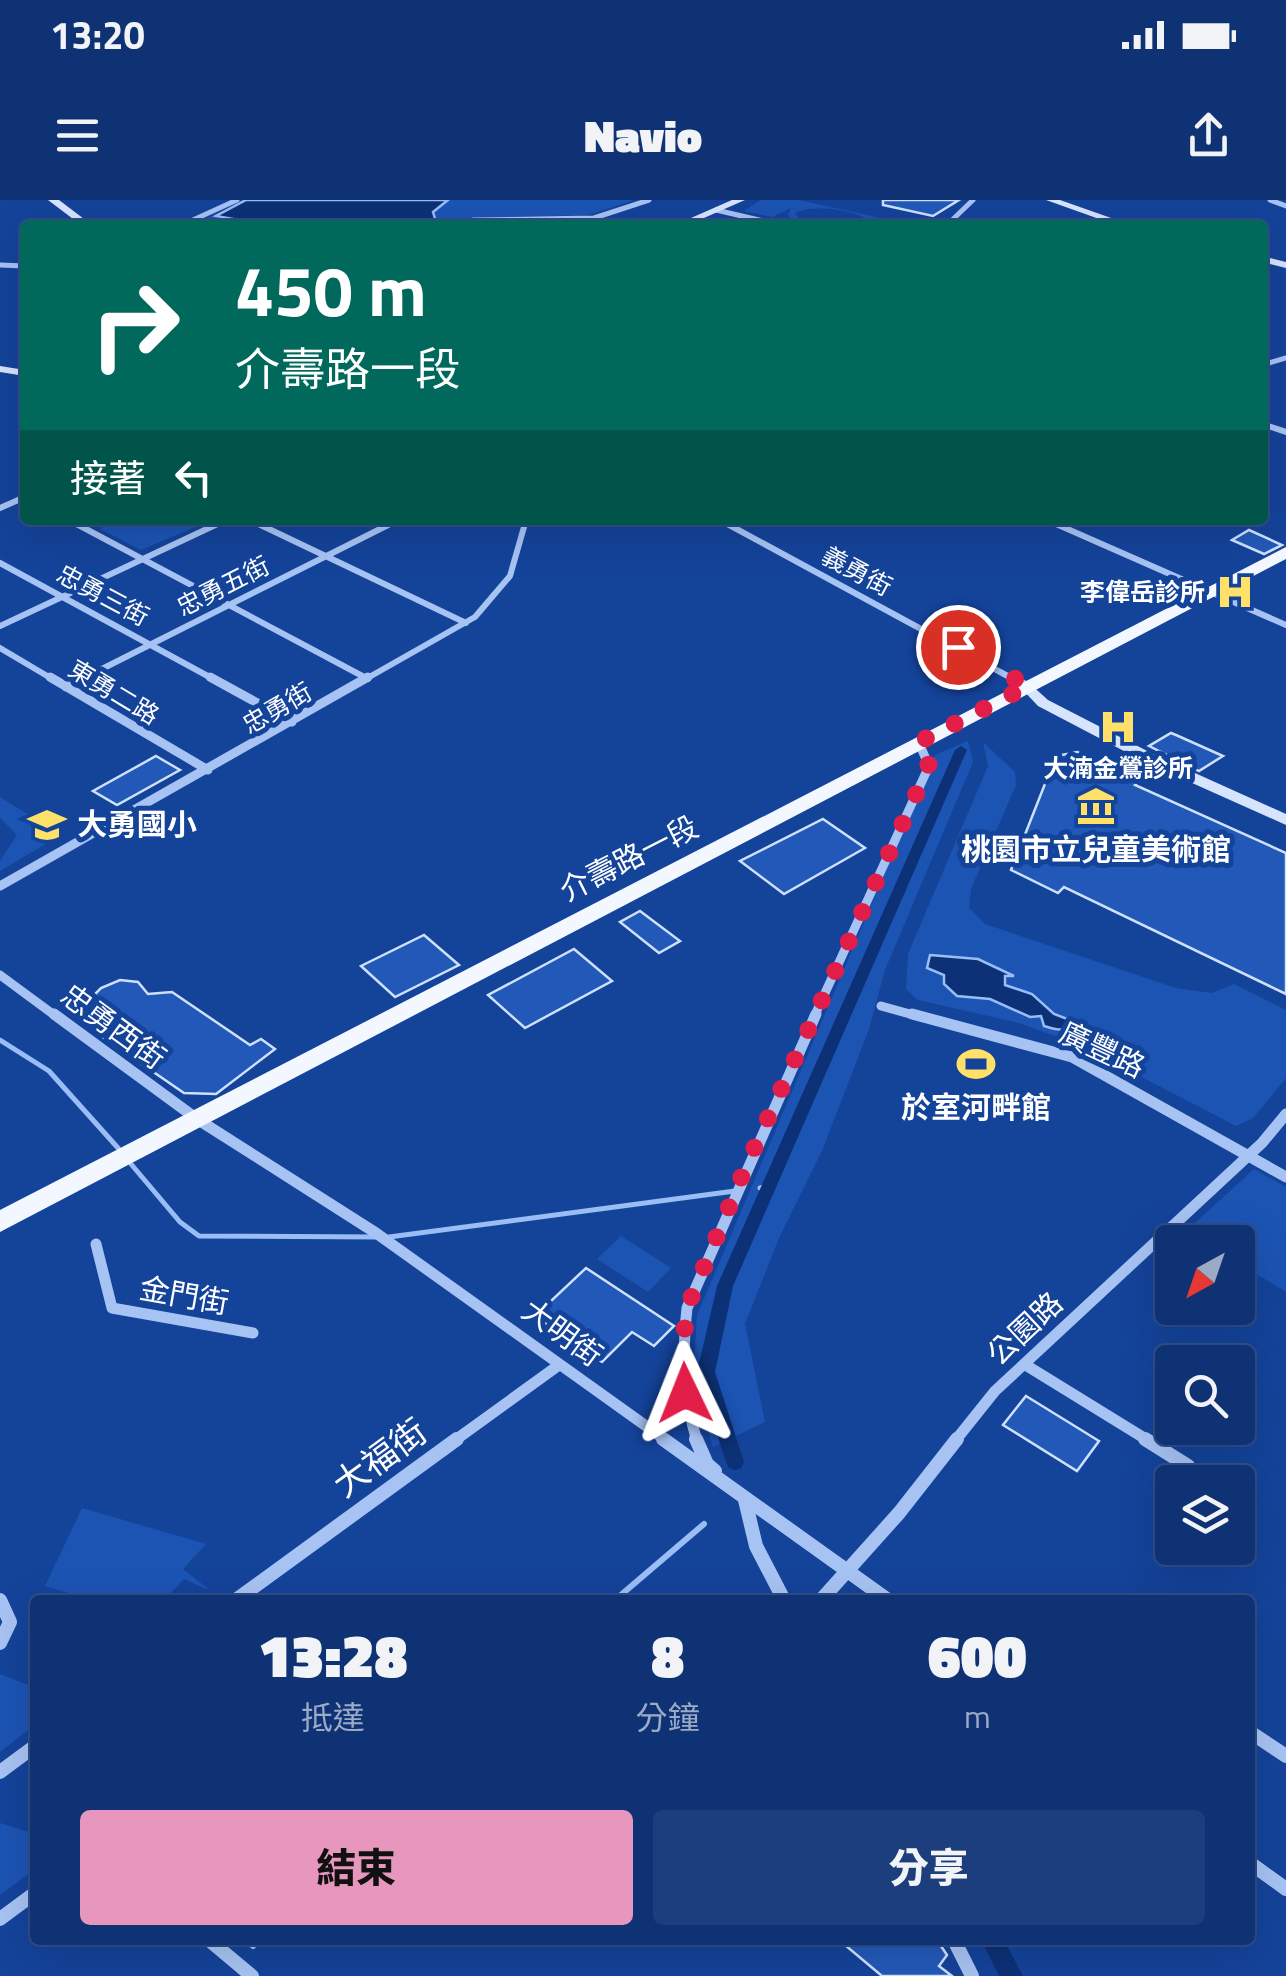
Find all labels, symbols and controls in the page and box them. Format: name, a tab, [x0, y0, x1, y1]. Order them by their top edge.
text: 13:20	[50, 6, 145, 64]
text: Navio	[584, 101, 702, 169]
icon: menu	[50, 108, 105, 163]
icon: share	[1181, 108, 1236, 163]
text: 450 m	[235, 237, 427, 343]
icon: right	[70, 260, 200, 390]
text: 介壽路一段	[235, 334, 460, 402]
text: 接著	[70, 449, 146, 507]
icon: left	[166, 450, 221, 505]
street label: 義勇街	[815, 537, 899, 605]
street label: 忠勇五街	[170, 546, 276, 626]
street label: 忠勇三街	[50, 555, 156, 635]
hospital icon: 李偉岳診所	[1214, 571, 1256, 613]
place label: 李偉岳診所	[1080, 573, 1205, 611]
pin	[916, 605, 1001, 690]
icon: arrive	[931, 620, 986, 675]
street label: 東勇二路	[61, 650, 167, 734]
street label: 忠勇街	[235, 673, 319, 743]
hospital icon: 大湳金鶯診所	[1097, 706, 1139, 748]
place label: 大湳金鶯診所	[1043, 749, 1193, 787]
museum icon: 桃園市立兒童美術館	[1075, 785, 1117, 827]
place label: 大勇國小	[77, 801, 197, 847]
school or university icon: 大勇國小	[26, 804, 68, 846]
street label: 介壽路一段	[551, 804, 706, 913]
place label: 桃園市立兒童美術館	[961, 826, 1231, 872]
street label: 忠勇西街	[52, 972, 176, 1080]
street label: 廣豐路	[1052, 1009, 1153, 1089]
sports icon: 於室河畔館	[955, 1043, 997, 1085]
place label: 於室河畔館	[901, 1084, 1051, 1130]
north arrow	[1155, 1225, 1255, 1325]
map controls	[1155, 1225, 1255, 1565]
street label: 金門街	[136, 1265, 232, 1325]
street label: 公園路	[976, 1281, 1073, 1376]
street label: 大明街	[513, 1287, 613, 1377]
position arrow	[633, 1341, 737, 1445]
button: search	[1155, 1345, 1255, 1445]
street label: 大福街	[321, 1404, 438, 1510]
button: layers	[1155, 1465, 1255, 1565]
text: 13:28	[258, 1609, 407, 1700]
text: 8	[651, 1609, 684, 1700]
text: 600	[928, 1609, 1027, 1700]
text: m	[964, 1692, 991, 1740]
text: 抵達	[301, 1693, 365, 1741]
text: 分鐘	[636, 1693, 700, 1741]
button: 結束	[80, 1810, 633, 1925]
button: 分享	[653, 1810, 1205, 1925]

